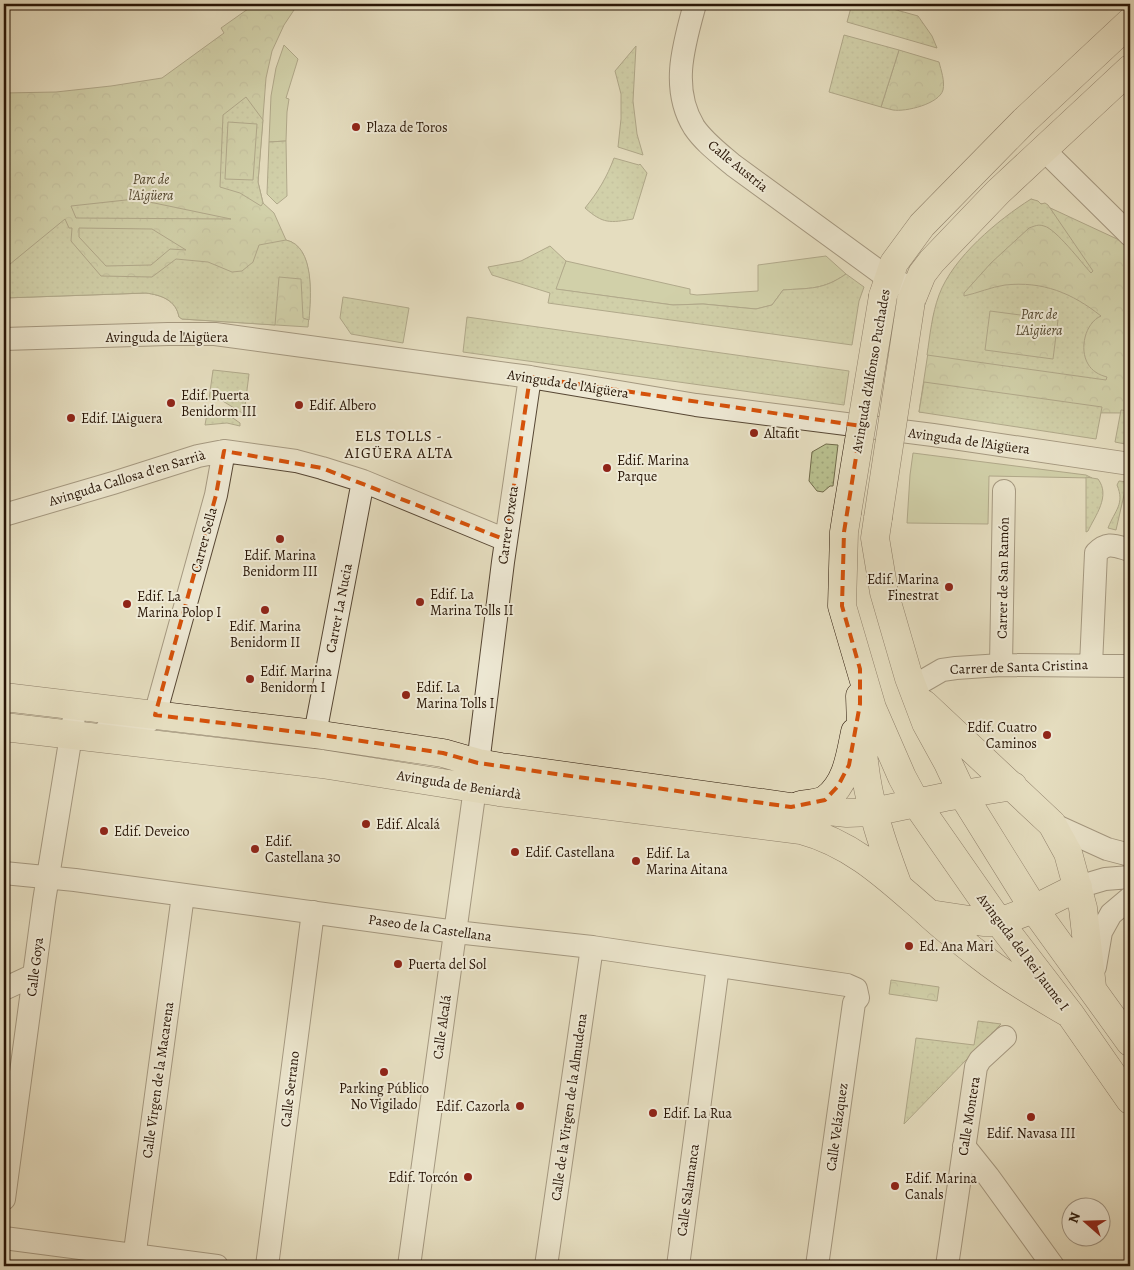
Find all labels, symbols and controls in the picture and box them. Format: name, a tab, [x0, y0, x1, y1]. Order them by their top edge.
place label: Plaza de Toros	[366, 118, 448, 137]
marker: Plaza de Toros	[350, 121, 362, 133]
street label: Calle Austria	[704, 136, 773, 197]
park label: Parc de l'Aigüera	[128, 170, 174, 205]
street label: Avinguda d'Alfonso Puchades	[847, 288, 895, 455]
park label: Parc de L'Aigüera	[1016, 305, 1063, 340]
street label: Avinguda de l'Aigüera	[105, 328, 229, 347]
street label: Avinguda de l'Aigüera	[505, 365, 631, 403]
place label: Edif. Puerta Benidorm III	[181, 386, 257, 421]
place label: Edif. Albero	[309, 396, 376, 415]
marker: Edif. Puerta Benidorm III	[165, 397, 177, 409]
marker: Edif. Albero	[293, 399, 305, 411]
place label: Edif. L'Aiguera	[81, 409, 163, 428]
marker: Edif. L'Aiguera	[65, 412, 77, 424]
street label: Avinguda de l'Aigüera	[906, 423, 1032, 459]
place label: Altafit	[763, 424, 800, 443]
district label: ELS TOLLS - AIGÜERA ALTA	[344, 426, 453, 463]
marker: Altafit	[748, 427, 760, 439]
street label: Avinguda Callosa d'en Sarrià	[45, 445, 208, 511]
place label: Edif. Marina Parque	[617, 451, 690, 486]
marker: Edif. Marina Parque	[601, 462, 613, 474]
street label: Carrer Orxeta	[493, 484, 523, 565]
street label: Carrer Sella	[186, 505, 222, 575]
street label: Carrer de San Ramón	[992, 517, 1014, 639]
marker: Edif. Marina Benidorm III	[274, 533, 286, 545]
place label: Edif. Marina Benidorm III	[242, 546, 318, 581]
street label: Carrer La Nucia	[321, 561, 357, 654]
place label: Edif. Marina Finestrat	[867, 570, 939, 605]
marker: Edif. Marina Finestrat	[943, 581, 955, 593]
place label: Edif. La Marina Tolls II	[430, 585, 514, 620]
place label: Edif. La Marina Polop I	[137, 587, 221, 622]
marker: Edif. La Marina Tolls II	[414, 596, 426, 608]
marker: Edif. La Marina Polop I	[121, 598, 133, 610]
marker: Edif. Marina Benidorm II	[259, 604, 271, 616]
place label: Edif. Marina Benidorm II	[229, 617, 302, 652]
street label: Carrer de Santa Cristina	[950, 655, 1089, 679]
place label: Edif. Marina Benidorm I	[260, 662, 333, 697]
marker: Edif. Marina Benidorm I	[244, 673, 256, 685]
place label: Edif. La Marina Tolls I	[416, 678, 495, 713]
marker: Edif. La Marina Tolls I	[400, 689, 412, 701]
place label: Edif. Cuatro Caminos	[967, 718, 1037, 753]
marker: Edif. Cuatro Caminos	[1041, 729, 1053, 741]
street label: Avinguda de Beniardà	[394, 766, 523, 804]
place label: Edif. Alcalá	[376, 815, 440, 834]
marker: Edif. Alcalá	[360, 818, 372, 830]
place label: Edif. Deveico	[114, 822, 189, 841]
marker: Edif. Deveico	[98, 825, 110, 837]
place label: Edif. Castellana 30	[265, 832, 340, 867]
marker: Edif. Castellana 30	[249, 843, 261, 855]
place label: Edif. Castellana	[525, 843, 615, 862]
place label: Edif. La Marina Aitana	[646, 844, 728, 879]
marker: Edif. Castellana	[509, 846, 521, 858]
marker: Edif. La Marina Aitana	[630, 855, 642, 867]
street label: Avinguda del Rei Jaume I	[972, 889, 1073, 1015]
street label: Paseo de la Castellana	[367, 910, 493, 946]
street label: Calle Goya	[22, 936, 48, 998]
place label: Ed. Ana Mari	[919, 937, 994, 956]
marker: Ed. Ana Mari	[903, 940, 915, 952]
place label: Puerta del Sol	[408, 955, 487, 974]
marker: Puerta del Sol	[392, 958, 404, 970]
street label: Calle Alcalá	[428, 993, 456, 1060]
street label: Calle Virgen de la Macarena	[138, 1000, 178, 1159]
street label: Calle de la Virgen de la Almudena	[546, 1012, 592, 1202]
street label: Calle Serrano	[276, 1050, 304, 1128]
marker: Parking Público No Vigilado	[378, 1066, 390, 1078]
street label: Calle Montera	[953, 1075, 985, 1157]
place label: Parking Público No Vigilado	[339, 1079, 429, 1114]
street label: Calle Velázquez	[821, 1082, 853, 1172]
place label: Edif. Cazorla	[436, 1097, 510, 1116]
marker: Edif. Cazorla	[514, 1100, 526, 1112]
place label: Edif. La Rua	[663, 1104, 732, 1123]
marker: Edif. La Rua	[647, 1107, 659, 1119]
marker: Edif. Navasa III	[1025, 1111, 1037, 1123]
place label: Edif. Navasa III	[986, 1124, 1076, 1143]
street label: Calle Salamanca	[672, 1142, 704, 1237]
place label: Edif. Torcón	[388, 1168, 458, 1187]
place label: Edif. Marina Canals	[905, 1169, 978, 1204]
marker: Edif. Torcón	[462, 1171, 474, 1183]
marker: Edif. Marina Canals	[889, 1180, 901, 1192]
north arrow	[1062, 1198, 1112, 1248]
text: N	[1064, 1210, 1085, 1226]

